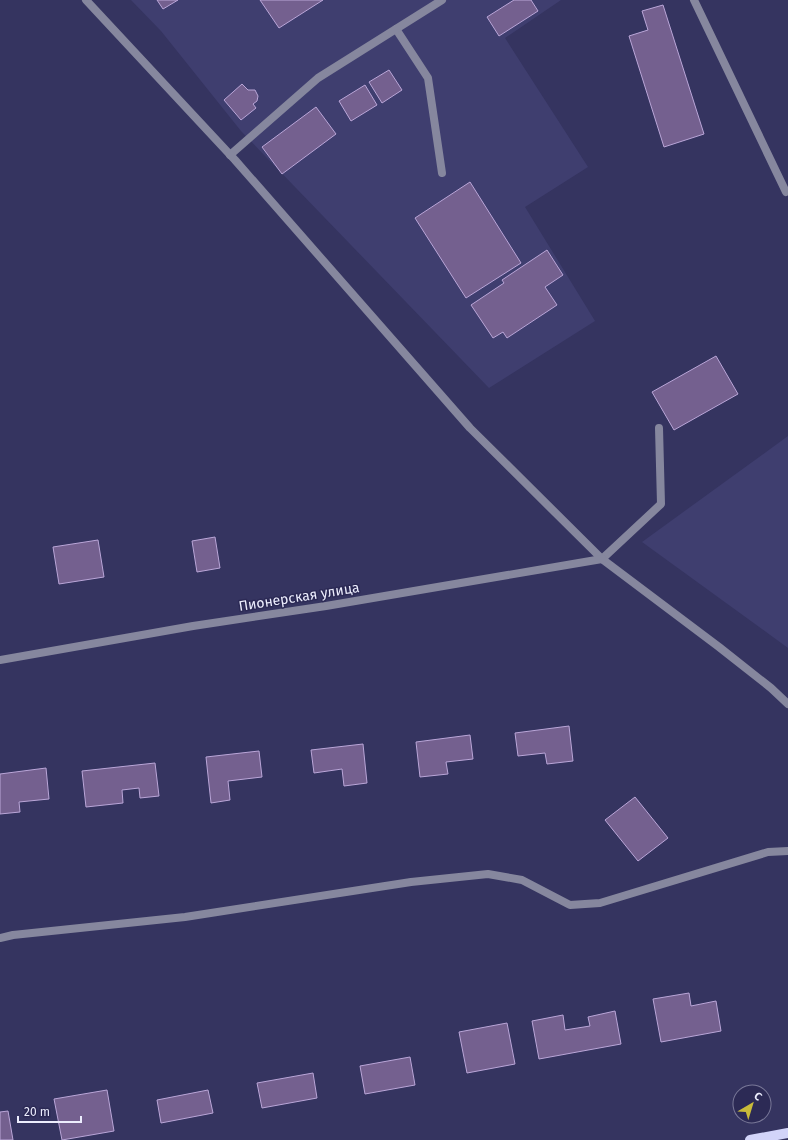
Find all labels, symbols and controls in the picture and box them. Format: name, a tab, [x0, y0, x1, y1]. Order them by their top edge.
street label: Пионерская улица	[237, 579, 361, 615]
north arrow	[732, 1084, 772, 1124]
text: С	[751, 1089, 765, 1104]
scale bar	[18, 1098, 81, 1124]
text: 20 m	[24, 1105, 50, 1119]

